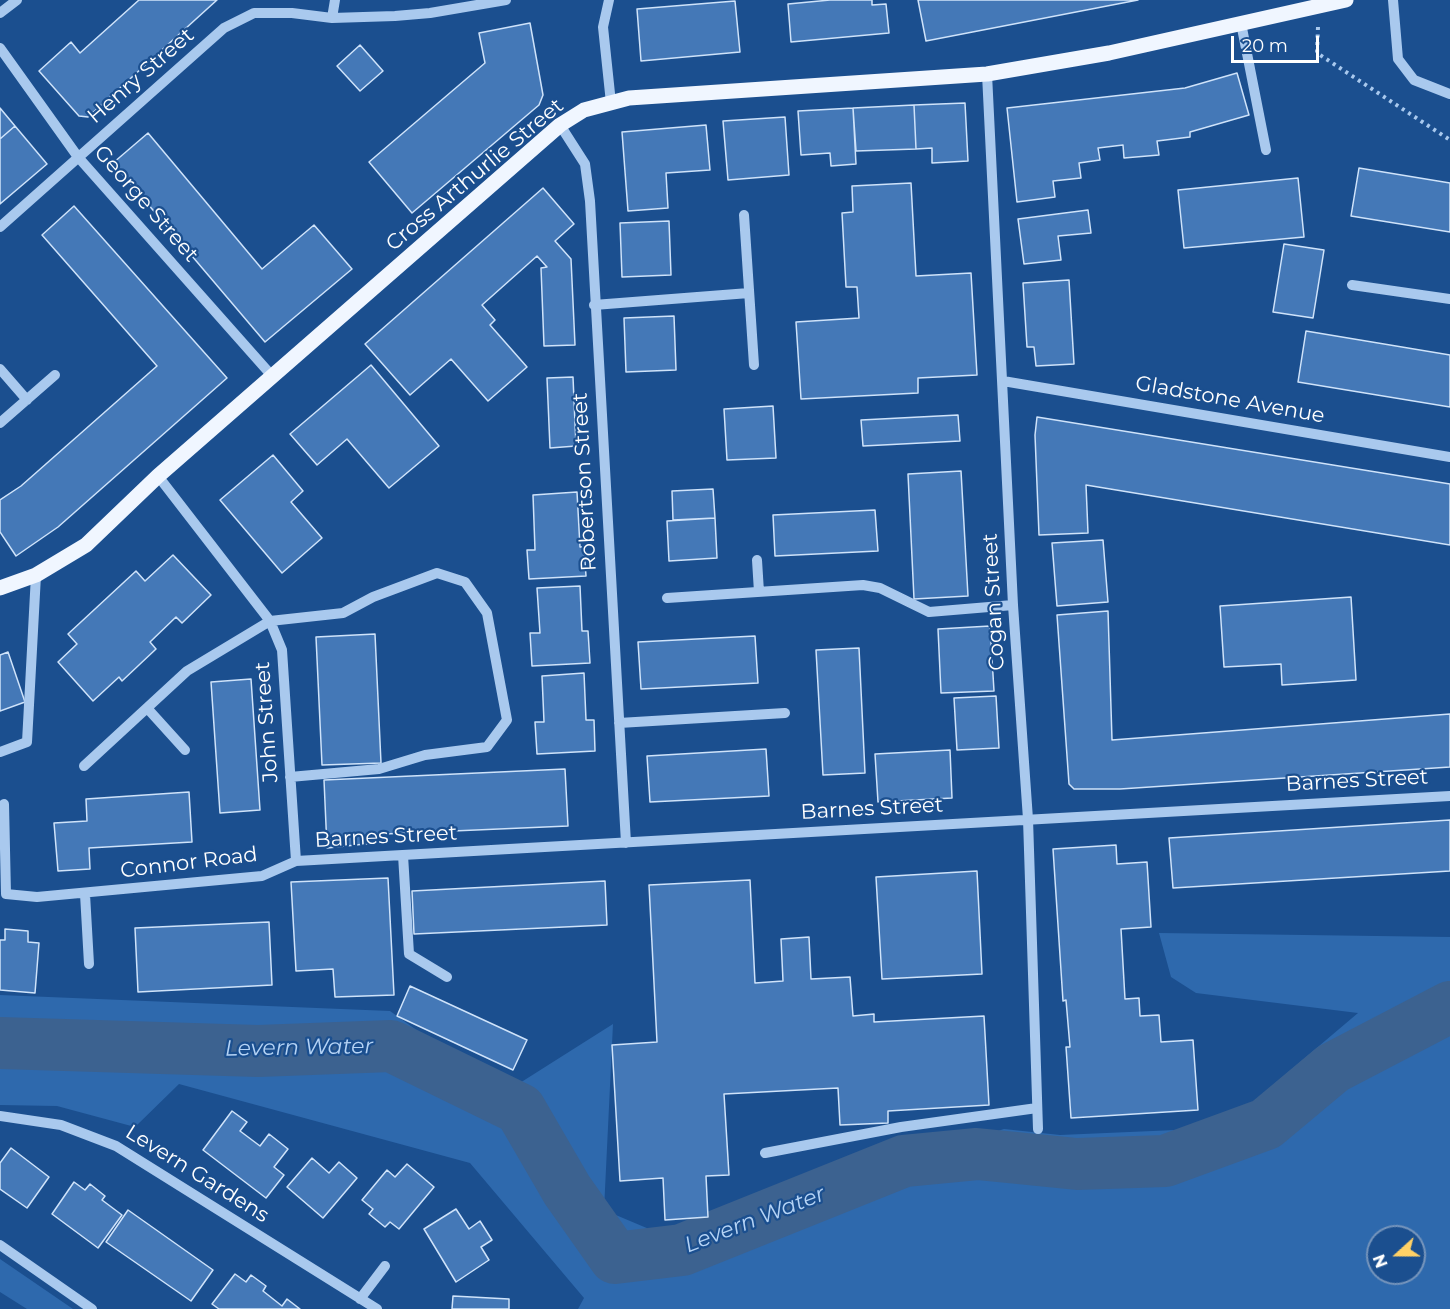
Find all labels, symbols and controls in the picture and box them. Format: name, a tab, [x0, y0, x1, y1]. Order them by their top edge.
street label: Henry Street	[83, 23, 199, 129]
scale bar	[1234, 24, 1322, 62]
text: 20 m	[1242, 35, 1288, 57]
street label: Cross Arthurlie Street	[381, 93, 569, 257]
street label: George Street	[89, 141, 203, 267]
street label: Gladstone Avenue	[1133, 371, 1327, 429]
street label: Robertson Street	[568, 392, 602, 572]
street label: Cogan Street	[978, 533, 1010, 671]
street label: John Street	[250, 661, 284, 783]
street label: Barnes Street	[1285, 765, 1429, 797]
street label: Barnes Street	[800, 793, 944, 825]
street label: Barnes Street	[314, 821, 458, 853]
street label: Connor Road	[119, 842, 259, 884]
water label: Levern Water	[225, 1034, 373, 1062]
street label: Levern Gardens	[121, 1120, 273, 1228]
water label: Levern Water	[681, 1181, 829, 1259]
north arrow	[1366, 1225, 1426, 1285]
text: N	[1369, 1251, 1392, 1270]

